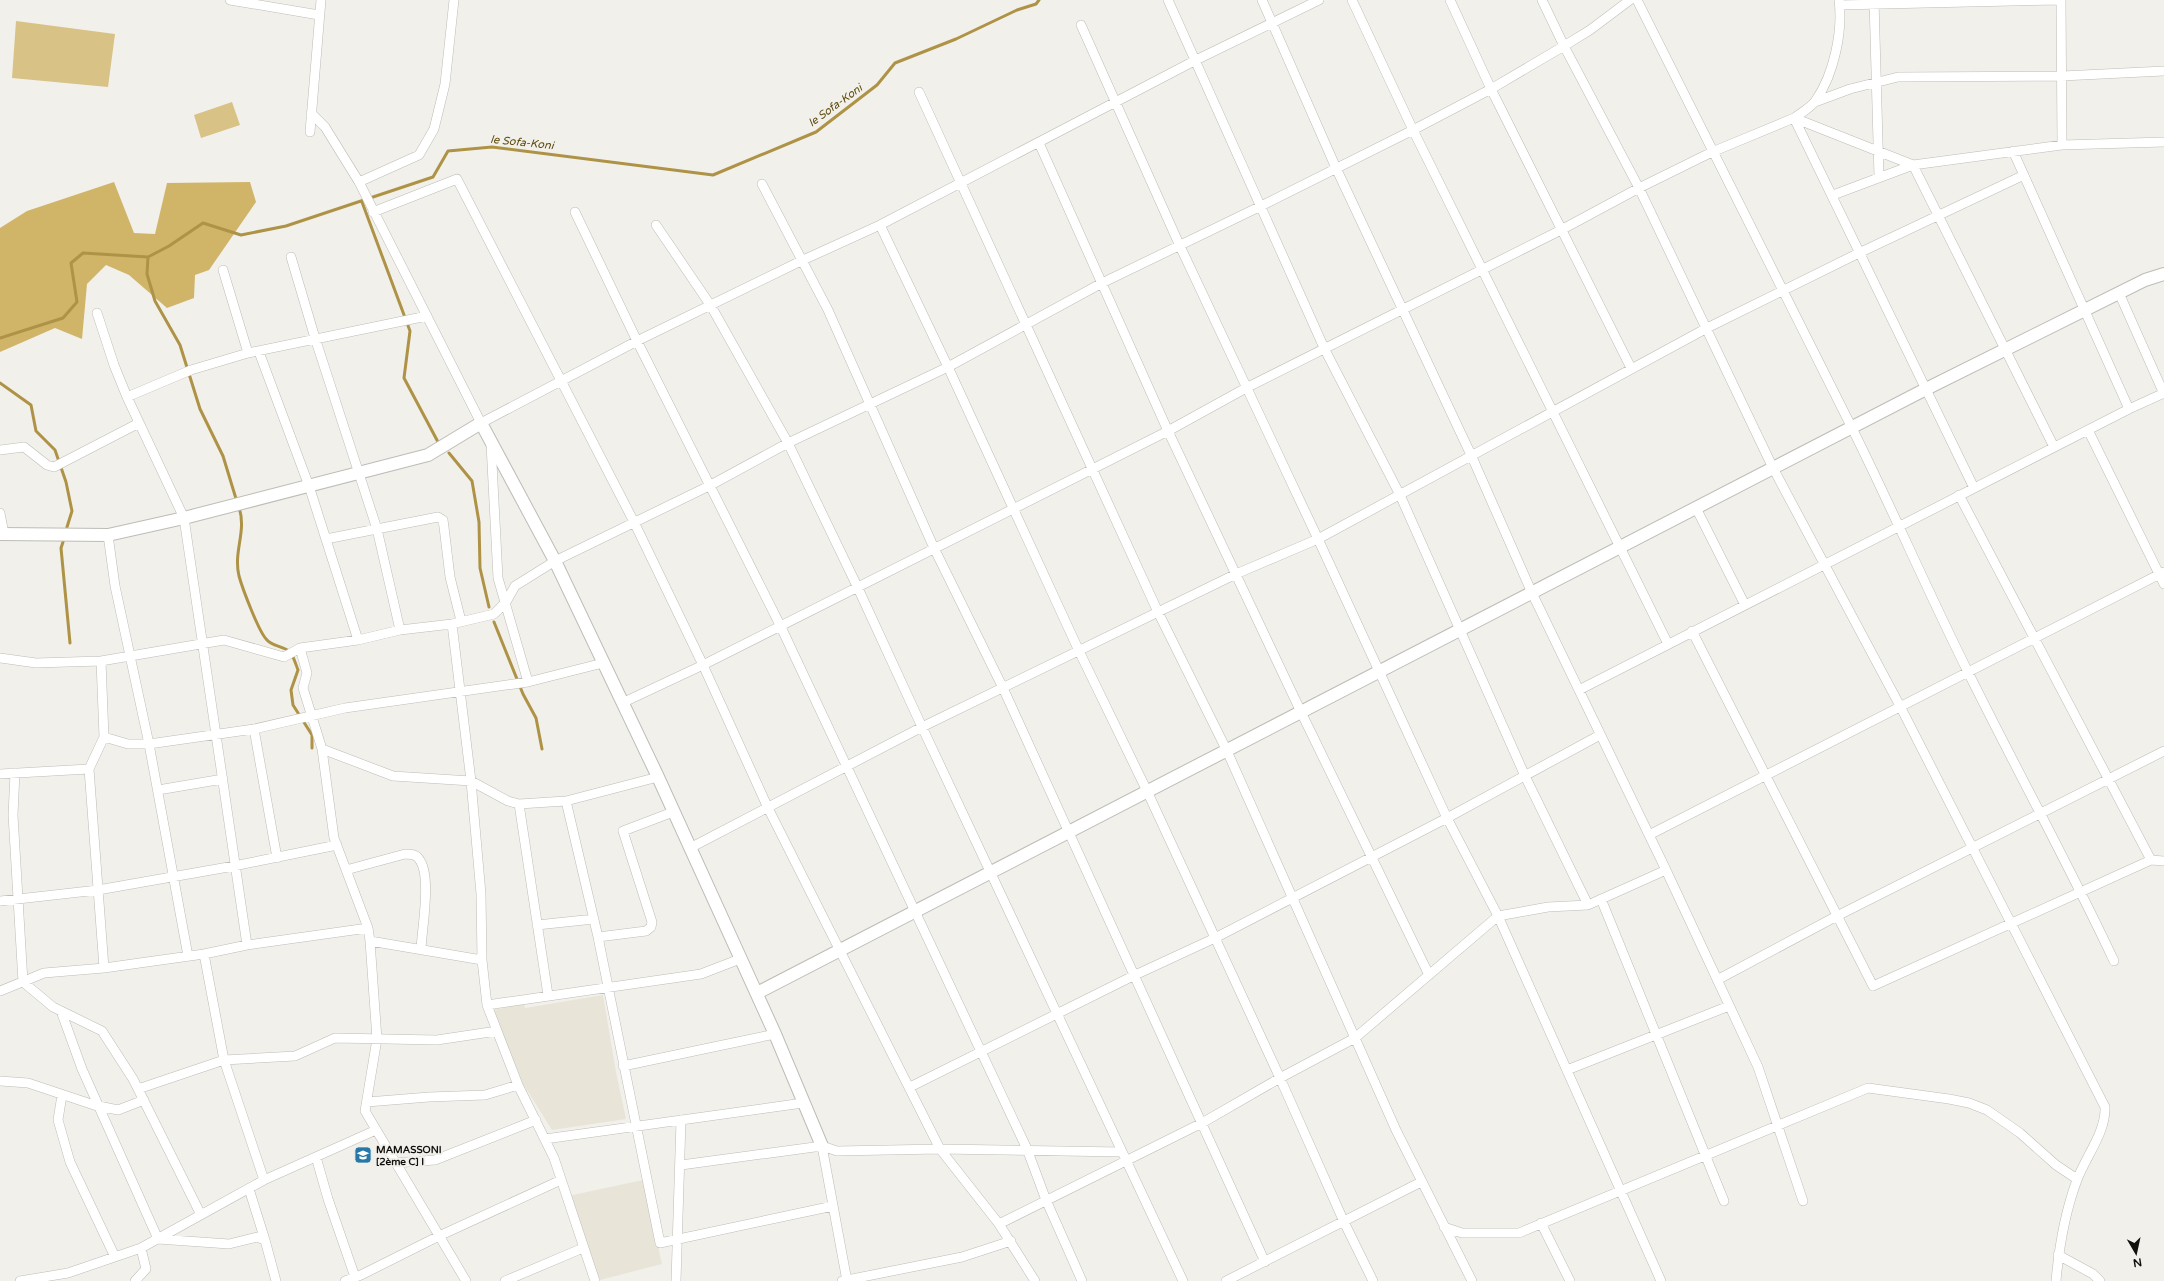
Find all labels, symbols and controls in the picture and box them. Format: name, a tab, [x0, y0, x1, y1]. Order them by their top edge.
water label: le Sofa-Koni	[806, 81, 866, 129]
water label: le Sofa-Koni	[490, 133, 555, 152]
place label: MAMASSONI [2ème C] I	[376, 1144, 442, 1168]
school or university icon: MAMASSONI [2ème C] I	[353, 1145, 373, 1165]
north arrow	[2116, 1233, 2156, 1273]
text: N	[2132, 1255, 2143, 1269]

